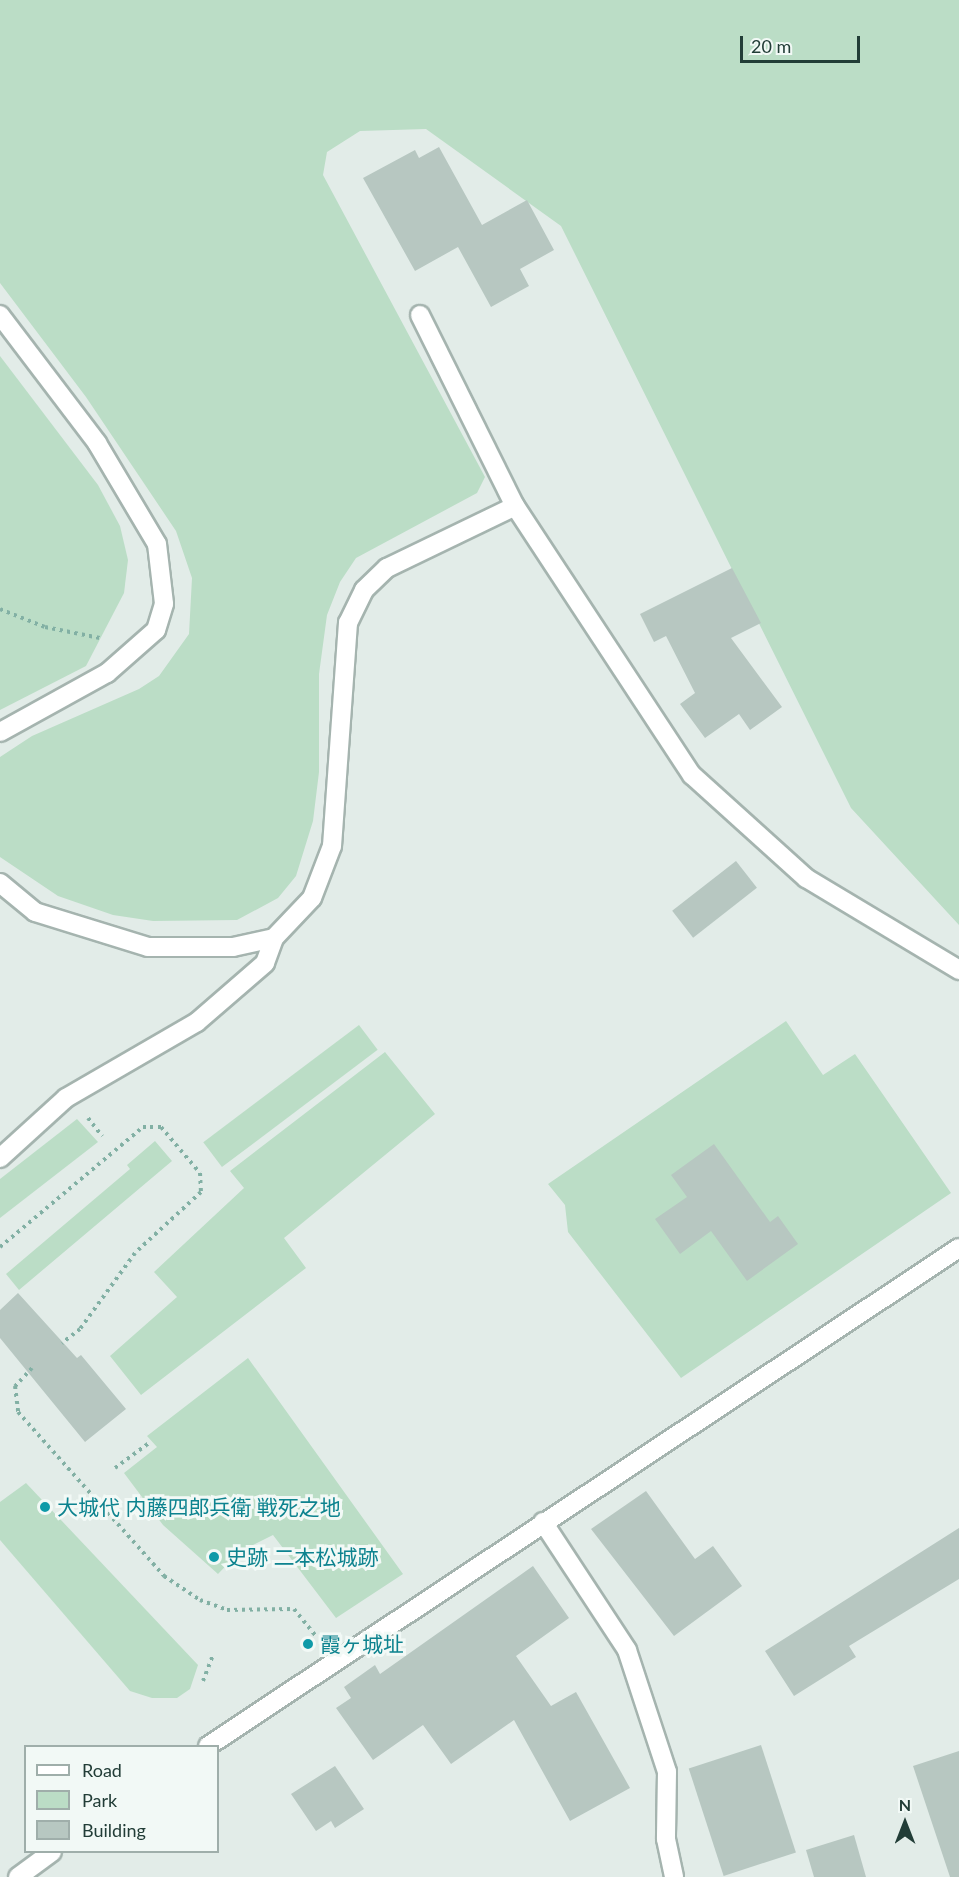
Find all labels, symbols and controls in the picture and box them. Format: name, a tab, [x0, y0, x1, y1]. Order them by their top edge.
scale bar	[743, 24, 863, 62]
text: 20 m	[751, 35, 791, 57]
place label: 大城代 内藤四郎兵衛 戦死之地	[57, 1494, 341, 1520]
marker: 大城代 内藤四郎兵衛 戦死之地	[38, 1500, 52, 1514]
place label: 史跡 二本松城跡	[226, 1544, 378, 1570]
marker: 史跡 二本松城跡	[207, 1550, 221, 1564]
place label: 霞ヶ城址	[320, 1631, 404, 1657]
marker: 霞ヶ城址	[301, 1637, 315, 1651]
legend	[24, 1745, 219, 1853]
text: Road	[82, 1759, 122, 1781]
text: Park	[82, 1789, 117, 1811]
north arrow	[875, 1793, 935, 1853]
text: N	[899, 1795, 911, 1814]
text: Building	[82, 1819, 146, 1841]

